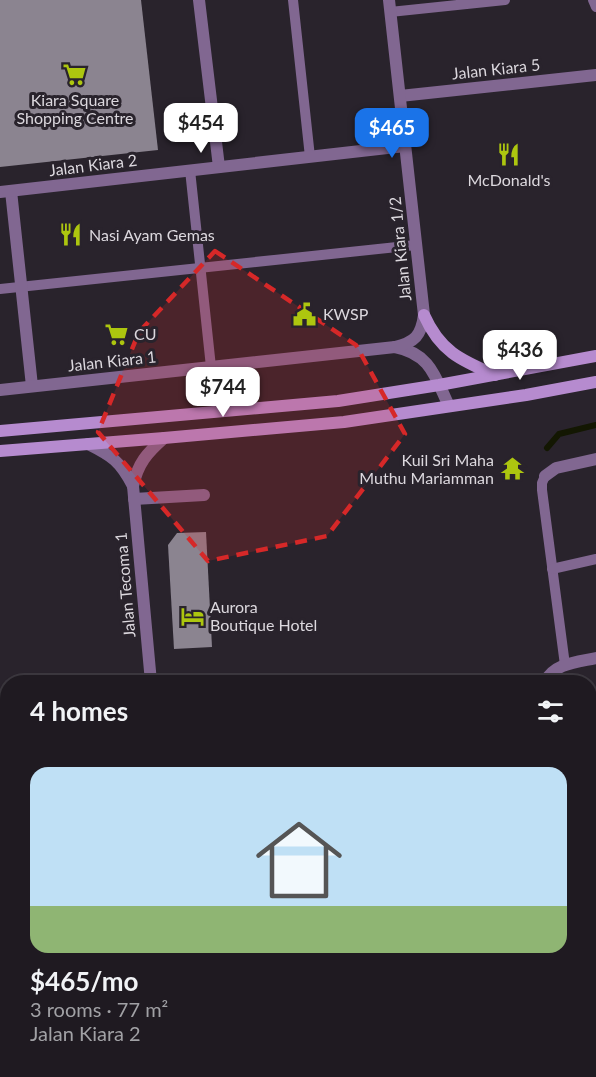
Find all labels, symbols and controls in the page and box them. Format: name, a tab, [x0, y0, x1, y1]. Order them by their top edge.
street label: Jalan Kiara 5	[451, 54, 541, 83]
supermarket icon: Kiara Square Shopping Centre	[62, 62, 88, 88]
place label: Kiara Square Shopping Centre	[16, 90, 134, 127]
pin: $454	[165, 103, 237, 154]
pin: $465	[356, 108, 428, 159]
text: $454	[178, 110, 224, 134]
text: $465	[369, 115, 415, 139]
restaurant icon: McDonald's	[496, 142, 522, 168]
street label: Jalan Kiara 2	[48, 150, 138, 179]
place label: McDonald's	[468, 170, 551, 189]
street label: Jalan Kiara 1/2	[385, 196, 414, 302]
restaurant icon: Nasi Ayam Gemas	[58, 222, 84, 248]
place label: Nasi Ayam Gemas	[89, 225, 215, 244]
public building icon: KWSP	[292, 301, 318, 327]
place label: KWSP	[323, 304, 369, 323]
supermarket icon: CU	[103, 321, 129, 347]
place label: CU	[134, 324, 156, 343]
pin: $436	[484, 330, 556, 381]
text: $436	[497, 337, 543, 361]
street label: Jalan Kiara 1	[67, 346, 157, 375]
pin: $744	[187, 367, 259, 418]
text: $744	[200, 374, 246, 398]
place label: Kuil Sri Maha Muthu Mariamman	[359, 450, 494, 487]
temple icon: Kuil Sri Maha Muthu Mariamman	[499, 456, 525, 482]
street label: Jalan Tecoma 1	[110, 532, 139, 639]
place label: Aurora Boutique Hotel	[210, 597, 317, 634]
hotel icon: Aurora Boutique Hotel	[179, 603, 205, 629]
text: 4 homes	[30, 695, 128, 727]
icon: filters	[534, 695, 567, 728]
icon: home	[245, 806, 353, 914]
text: $465/mo	[30, 965, 138, 997]
text: 3 rooms · 77 m²	[30, 997, 168, 1021]
text: Jalan Kiara 2	[30, 1021, 141, 1045]

